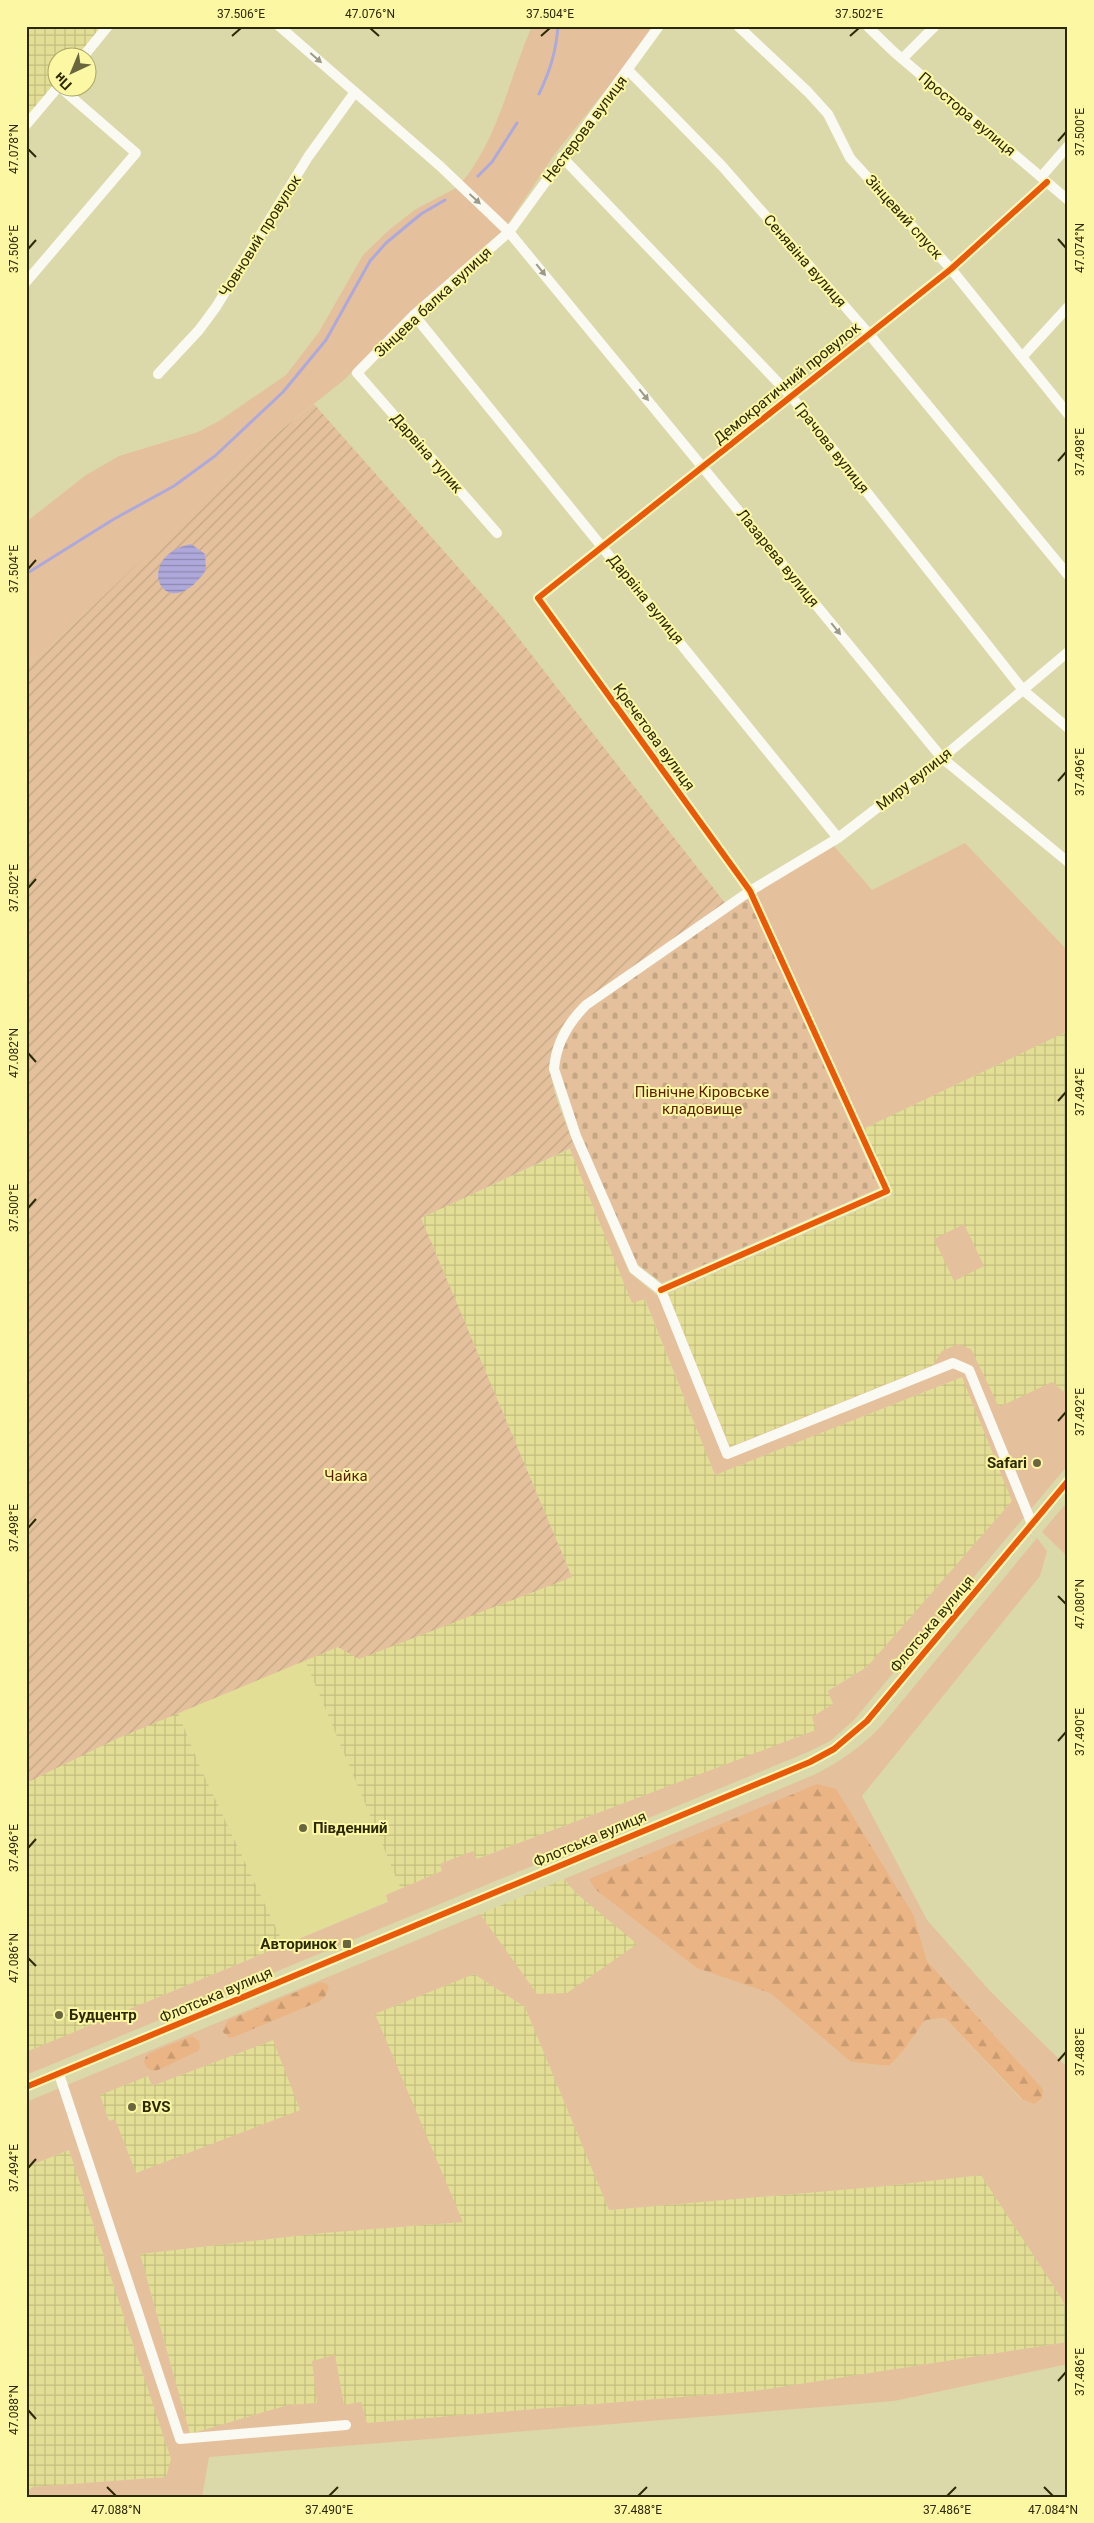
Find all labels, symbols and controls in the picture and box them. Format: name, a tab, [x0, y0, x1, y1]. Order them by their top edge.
text: 37.506°E	[217, 7, 265, 21]
text: 47.076°N	[345, 7, 395, 21]
text: 37.504°E	[526, 7, 574, 21]
text: 37.502°E	[835, 7, 883, 21]
north arrow	[48, 48, 98, 98]
one-way arrow	[309, 52, 322, 63]
street label: Простора вулиця	[915, 68, 1019, 160]
text: Пн	[51, 69, 75, 93]
street label: Нестерова вулиця	[539, 72, 631, 186]
text: 37.500°E	[1073, 108, 1087, 156]
text: 47.078°N	[7, 124, 21, 174]
street label: Зінцевий спуск	[861, 171, 947, 263]
street label: Човновий провулок	[215, 172, 305, 300]
one-way arrow	[468, 193, 480, 205]
street label: Сенявіна вулиця	[760, 211, 850, 311]
text: 47.074°N	[1073, 223, 1087, 273]
text: 37.506°E	[7, 225, 21, 273]
street label: Зінцева балка вулиця	[371, 243, 495, 361]
one-way arrow	[535, 263, 546, 276]
street label: Демократичний провулок	[710, 318, 864, 448]
one-way arrow	[638, 389, 649, 401]
street label: Грачова вулиця	[791, 399, 873, 497]
street label: Дарвіна тупик	[387, 409, 467, 497]
text: 37.498°E	[1073, 428, 1087, 476]
street label: Лазарева вулиця	[733, 505, 823, 611]
text: 37.504°E	[7, 545, 21, 593]
street label: Дарвіна вулиця	[604, 550, 688, 648]
one-way arrow	[830, 623, 841, 635]
street label: Кречетова вулиця	[609, 680, 699, 794]
street label: Миру вулиця	[873, 744, 955, 814]
text: 37.496°E	[1073, 748, 1087, 796]
text: 37.502°E	[7, 864, 21, 912]
text: 47.082°N	[7, 1028, 21, 1078]
text: 37.494°E	[1073, 1068, 1087, 1116]
park label: Північне Кіровське кладовище	[635, 1083, 769, 1118]
text: 37.500°E	[7, 1184, 21, 1232]
text: 37.492°E	[1073, 1388, 1087, 1436]
place label: Safari	[987, 1454, 1027, 1472]
marker: Safari	[1031, 1457, 1043, 1469]
park label: Чайка	[324, 1467, 368, 1485]
text: 37.498°E	[7, 1504, 21, 1552]
street label: Флотська вулиця	[886, 1572, 978, 1676]
text: 47.080°N	[1073, 1579, 1087, 1629]
text: 37.490°E	[1073, 1708, 1087, 1756]
street label: Флотська вулиця	[531, 1807, 649, 1871]
place label: Південний	[313, 1819, 388, 1837]
marker: Південний	[297, 1822, 309, 1834]
text: 37.496°E	[7, 1824, 21, 1872]
text: 47.086°N	[7, 1933, 21, 1983]
place label: Авторинок	[260, 1935, 338, 1953]
marker: Авторинок	[341, 1938, 353, 1950]
street label: Флотська вулиця	[157, 1963, 275, 2027]
place label: Будцентр	[69, 2006, 137, 2024]
marker: Будцентр	[53, 2009, 65, 2021]
text: 37.488°E	[1073, 2028, 1087, 2076]
place label: BVS	[142, 2098, 170, 2116]
marker: BVS	[126, 2101, 138, 2113]
text: 37.494°E	[7, 2144, 21, 2192]
text: 37.486°E	[1073, 2348, 1087, 2396]
text: 47.088°N	[7, 2385, 21, 2435]
text: 47.088°N	[91, 2503, 141, 2517]
text: 37.490°E	[305, 2503, 353, 2517]
text: 37.488°E	[614, 2503, 662, 2517]
text: 37.486°E	[923, 2503, 971, 2517]
text: 47.084°N	[1028, 2503, 1078, 2517]

